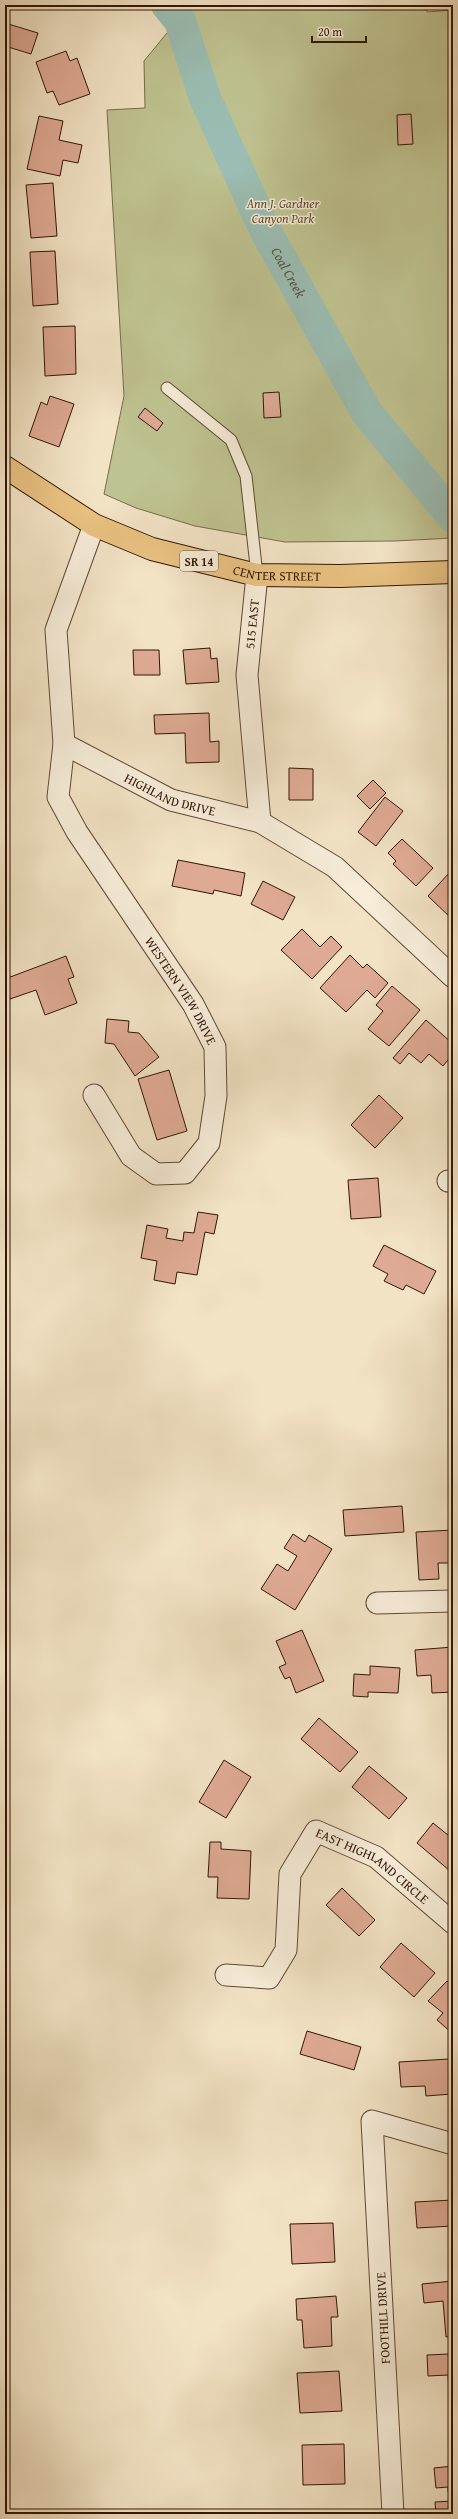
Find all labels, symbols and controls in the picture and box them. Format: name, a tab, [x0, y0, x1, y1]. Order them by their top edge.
scale bar	[312, 18, 366, 44]
text: 20 m	[318, 23, 342, 40]
park label: Ann J. Gardner Canyon Park	[246, 194, 321, 228]
water label: Coal Creek	[266, 243, 311, 302]
road number: SR 14	[180, 551, 218, 571]
street label: CENTER STREET	[231, 560, 322, 585]
street label: 515 EAST	[240, 598, 264, 650]
street label: HIGHLAND DRIVE	[121, 768, 218, 820]
street label: WESTERN VIEW DRIVE	[141, 933, 222, 1048]
street label: EAST HIGHLAND CIRCLE	[313, 1823, 434, 1908]
street label: FOOTHILL DRIVE	[371, 2271, 395, 2364]

